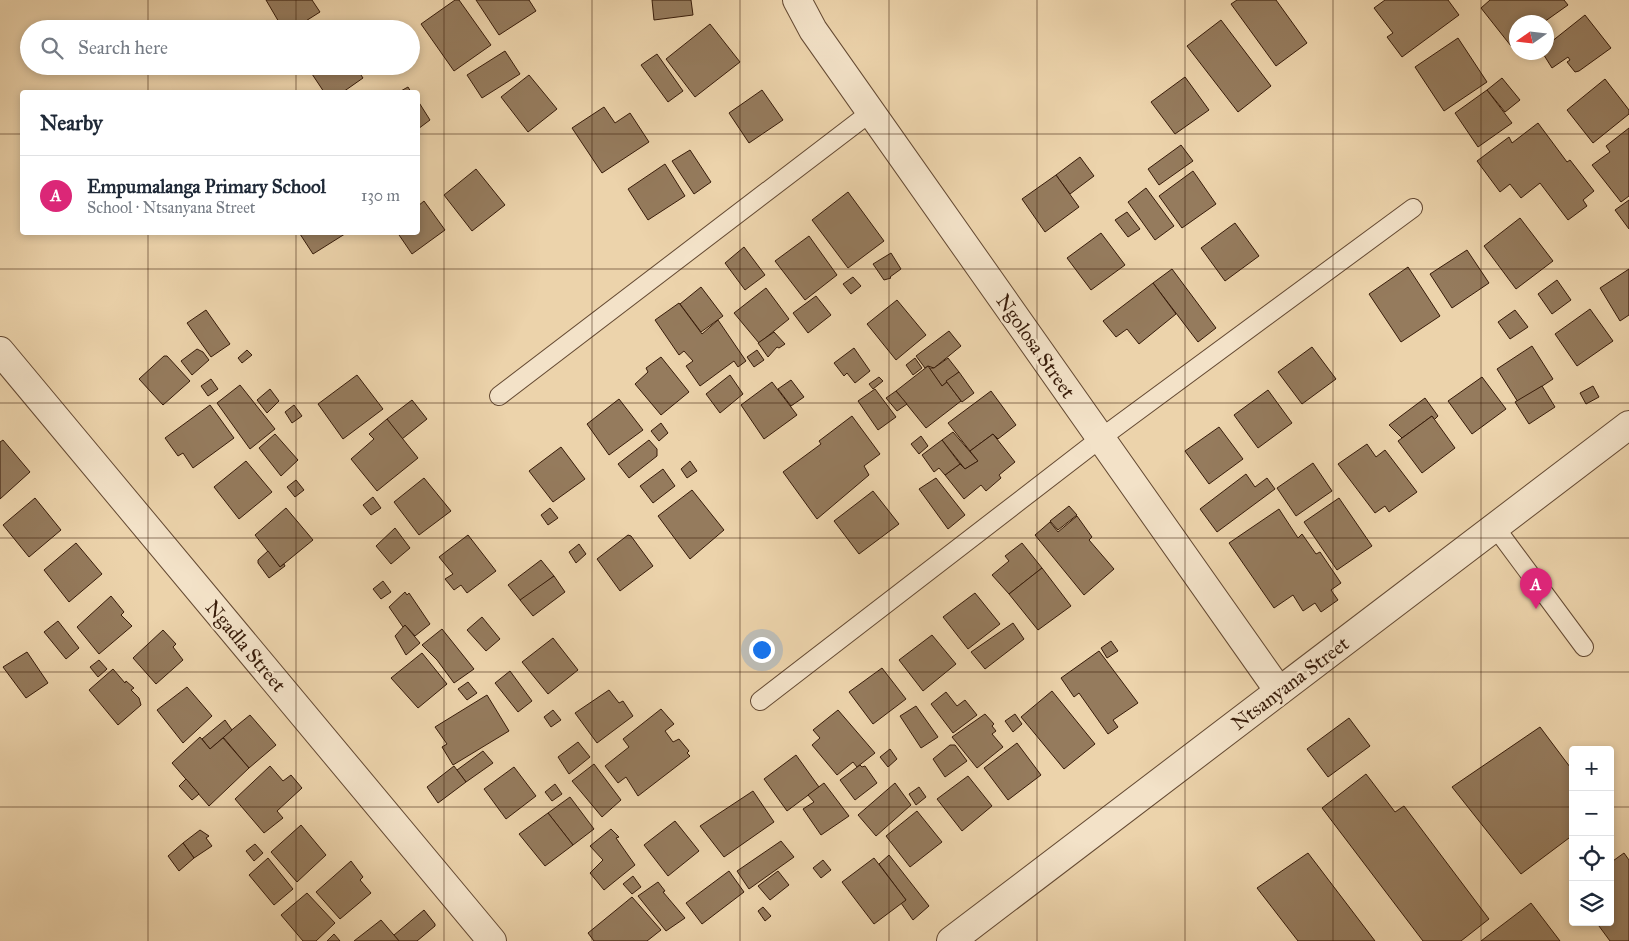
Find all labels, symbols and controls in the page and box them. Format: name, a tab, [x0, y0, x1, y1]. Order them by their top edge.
north arrow	[1509, 15, 1554, 60]
search box	[20, 20, 420, 75]
icon: search	[38, 34, 66, 62]
text: Search here	[78, 36, 168, 59]
text: Nearby	[40, 110, 103, 136]
text: Empumalanga Primary School	[87, 175, 326, 198]
text: A	[51, 186, 61, 205]
text: 130 m	[361, 186, 400, 205]
text: School · Ntsanyana Street	[87, 198, 256, 217]
street label: Ngolosa Street	[991, 289, 1081, 403]
pin: A	[1520, 568, 1552, 609]
street label: Ngadla Street	[200, 595, 291, 697]
street label: Ntsanyana Street	[1227, 631, 1353, 735]
your location	[749, 637, 775, 663]
map controls	[1569, 746, 1614, 926]
button: +	[1569, 746, 1614, 791]
button: −	[1569, 791, 1614, 836]
button: locate	[1569, 836, 1614, 881]
button: layers	[1569, 881, 1614, 926]

